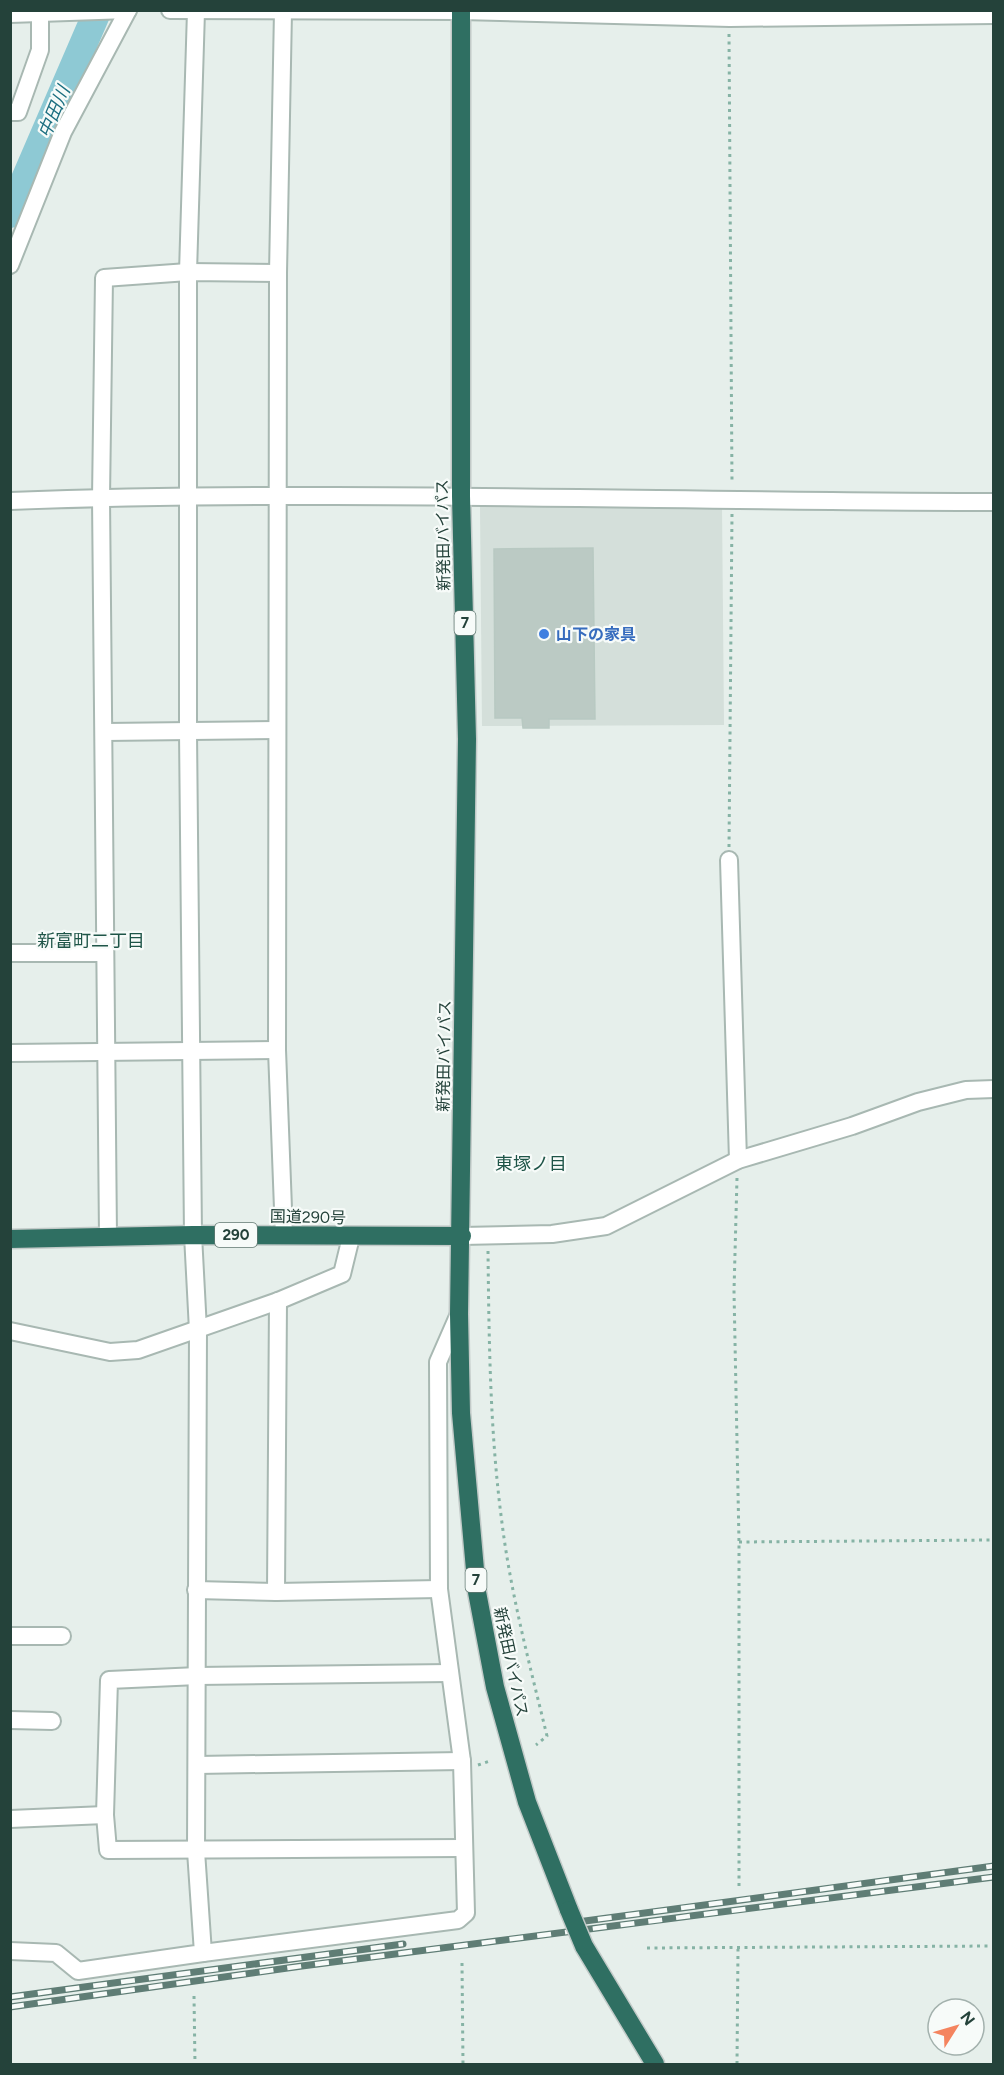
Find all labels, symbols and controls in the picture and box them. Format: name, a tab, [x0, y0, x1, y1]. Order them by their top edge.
water label: 中田川	[33, 81, 75, 141]
street label: 新発田バイパス	[433, 479, 453, 591]
road number: 7	[454, 611, 476, 635]
place label: 山下の家具	[556, 625, 636, 644]
marker: 山下の家具	[537, 627, 551, 641]
district label: 新富町二丁目	[37, 930, 145, 952]
street label: 新発田バイパス	[434, 1000, 454, 1112]
district label: 東塚ノ目	[495, 1153, 567, 1175]
street label: 国道290号	[270, 1207, 346, 1227]
road number: 290	[215, 1223, 257, 1247]
road number: 7	[466, 1568, 486, 1592]
street label: 新発田バイパス	[490, 1605, 532, 1719]
north arrow	[926, 1997, 986, 2057]
text: N	[956, 2008, 979, 2029]

